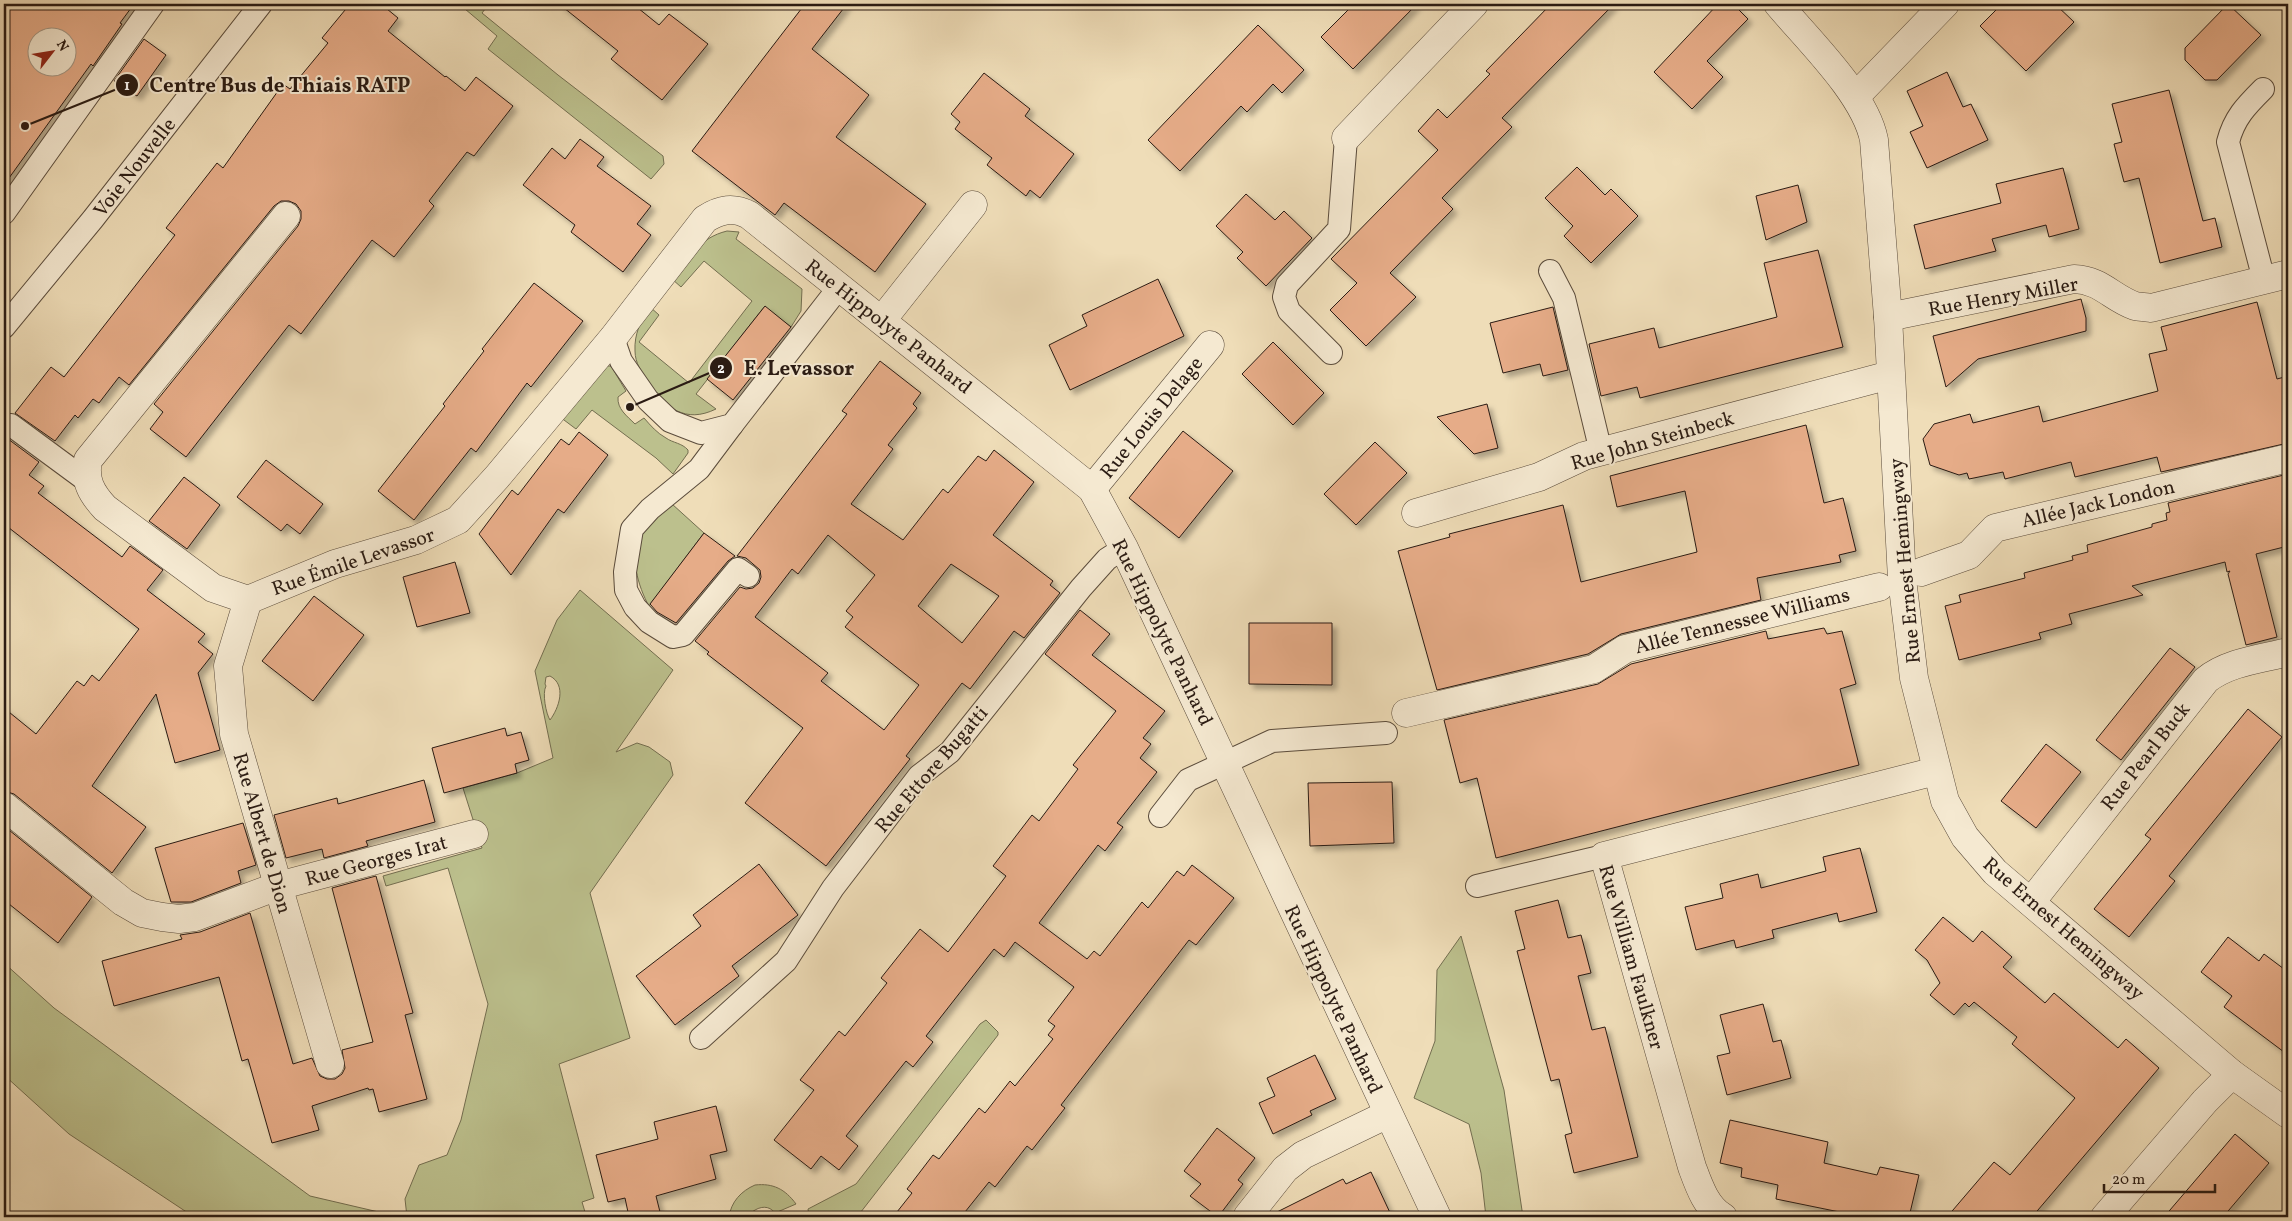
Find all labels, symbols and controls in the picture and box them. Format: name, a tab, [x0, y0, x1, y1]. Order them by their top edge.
north arrow	[28, 28, 78, 78]
text: N	[51, 37, 73, 55]
callout: Centre Bus de Thiais RATP	[114, 67, 420, 103]
text: Centre Bus de Thiais RATP	[150, 72, 410, 101]
text: 1	[124, 76, 130, 97]
street label: Voie Nouvelle	[88, 113, 183, 224]
street label: Rue Hippolyte Panhard	[798, 253, 977, 402]
street label: Rue Henry Miller	[1926, 271, 2081, 325]
callout: E. Levassor	[708, 350, 864, 386]
street label: Rue Louis Delage	[1095, 351, 1211, 485]
text: E. Levassor	[744, 355, 854, 384]
text: 2	[717, 359, 725, 380]
street label: Rue John Steinbeck	[1568, 405, 1737, 479]
street label: Rue Ernest Hemingway	[1883, 457, 1929, 665]
street label: Allée Jack London	[2019, 474, 2178, 536]
street label: Rue Émile Levassor	[268, 522, 439, 604]
street label: Rue Hippolyte Panhard	[1104, 535, 1219, 731]
street label: Allée Tennessee Williams	[1632, 582, 1853, 662]
street label: Rue Pearl Buck	[2095, 697, 2198, 817]
street label: Rue Ettore Bugatti	[869, 701, 996, 840]
street label: Rue Albert de Dion	[225, 750, 297, 917]
street label: Rue Georges Irat	[302, 830, 451, 894]
street label: Rue Ernest Hemingway	[1976, 851, 2150, 1008]
street label: Rue William Faulkner	[1590, 862, 1670, 1053]
street label: Rue Hippolyte Panhard	[1276, 901, 1388, 1099]
scale bar	[2104, 1161, 2216, 1193]
text: 20 m	[2112, 1170, 2145, 1191]

